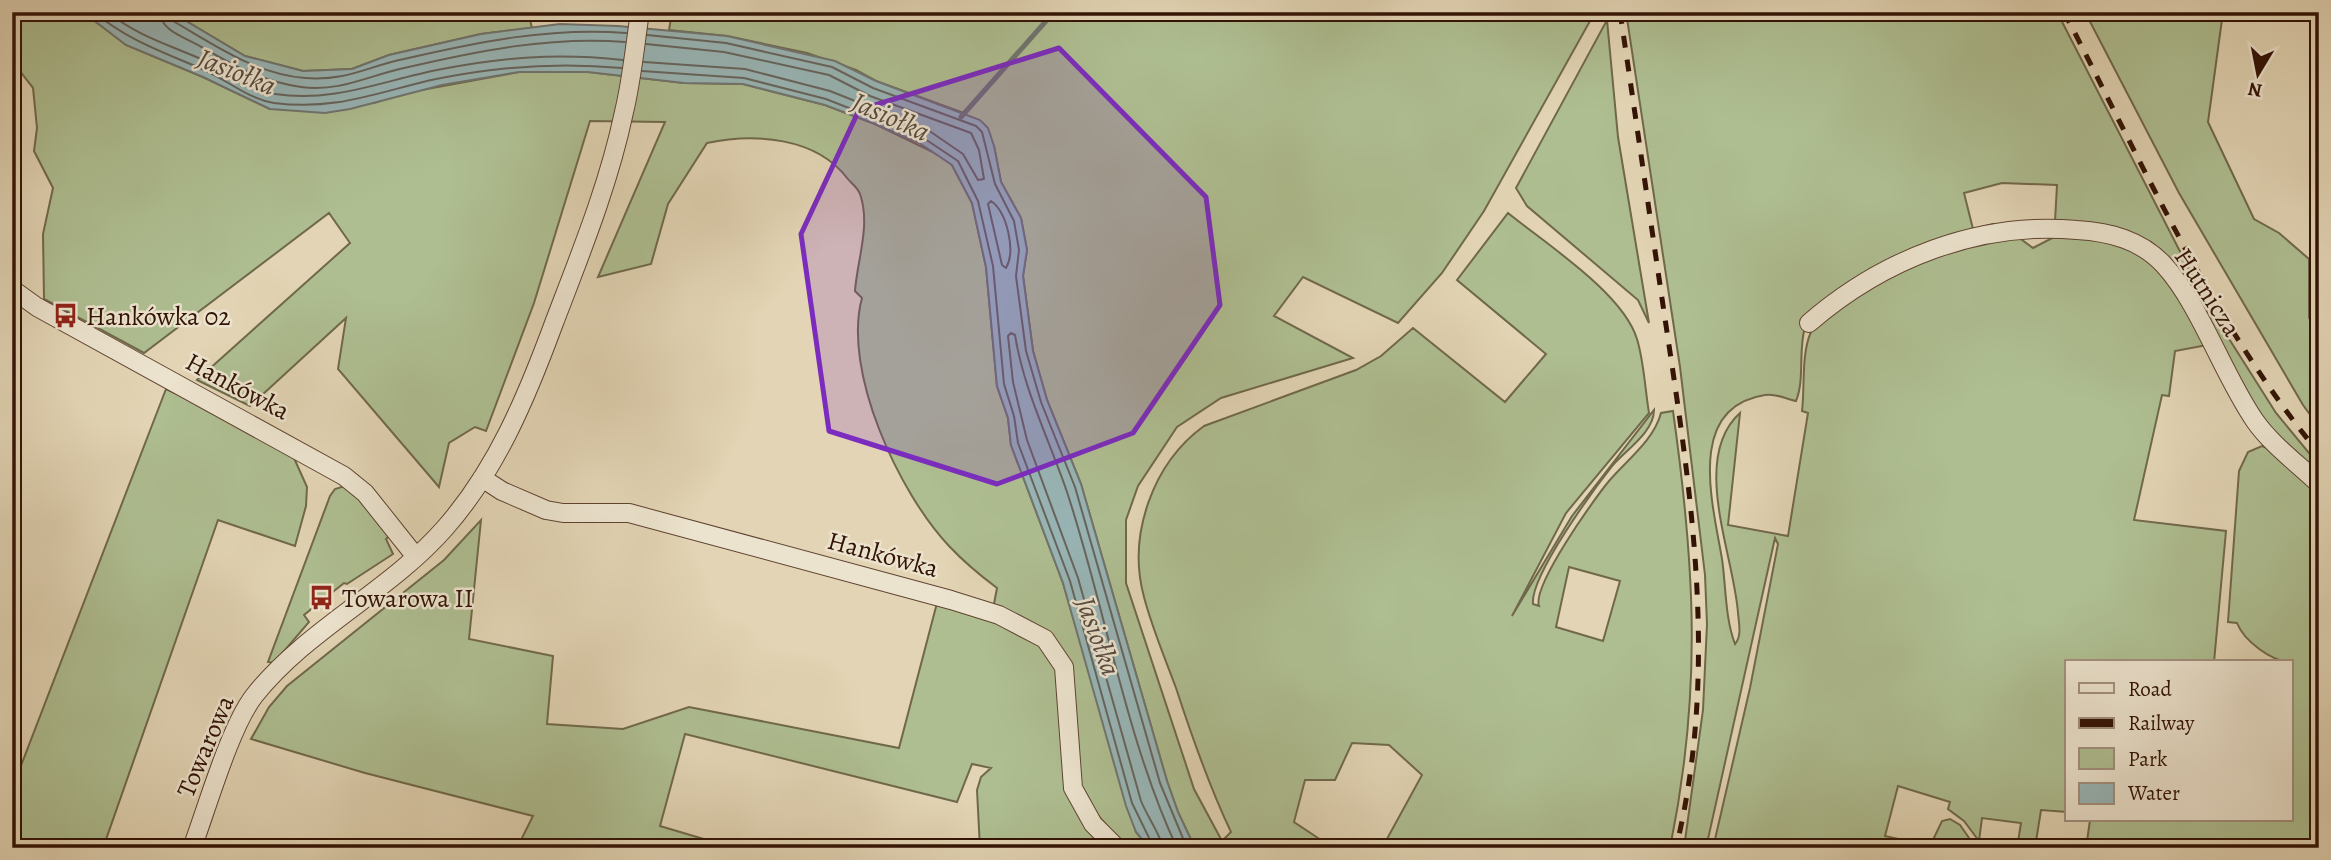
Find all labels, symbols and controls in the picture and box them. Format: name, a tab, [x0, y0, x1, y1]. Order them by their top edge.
north arrow	[2222, 38, 2292, 108]
water label: Jasiołka	[191, 39, 282, 105]
text: N	[2246, 76, 2264, 104]
water label: Jasiołka	[845, 83, 936, 151]
street label: Hutnicza	[2166, 241, 2249, 343]
place label: Hankówka 02	[86, 299, 231, 334]
bus stop icon: Hankówka 02	[52, 302, 80, 330]
street label: Hankówka	[180, 344, 296, 428]
street label: Hankówka	[824, 523, 942, 586]
place label: Towarowa II	[342, 581, 473, 616]
bus stop icon: Towarowa II	[308, 584, 336, 612]
water label: Jasiołka	[1066, 591, 1130, 681]
legend	[2065, 660, 2292, 822]
text: Road	[2128, 675, 2172, 703]
street label: Towarowa	[168, 690, 243, 802]
text: Railway	[2128, 709, 2195, 737]
text: Park	[2128, 745, 2168, 773]
text: Water	[2127, 779, 2180, 807]

